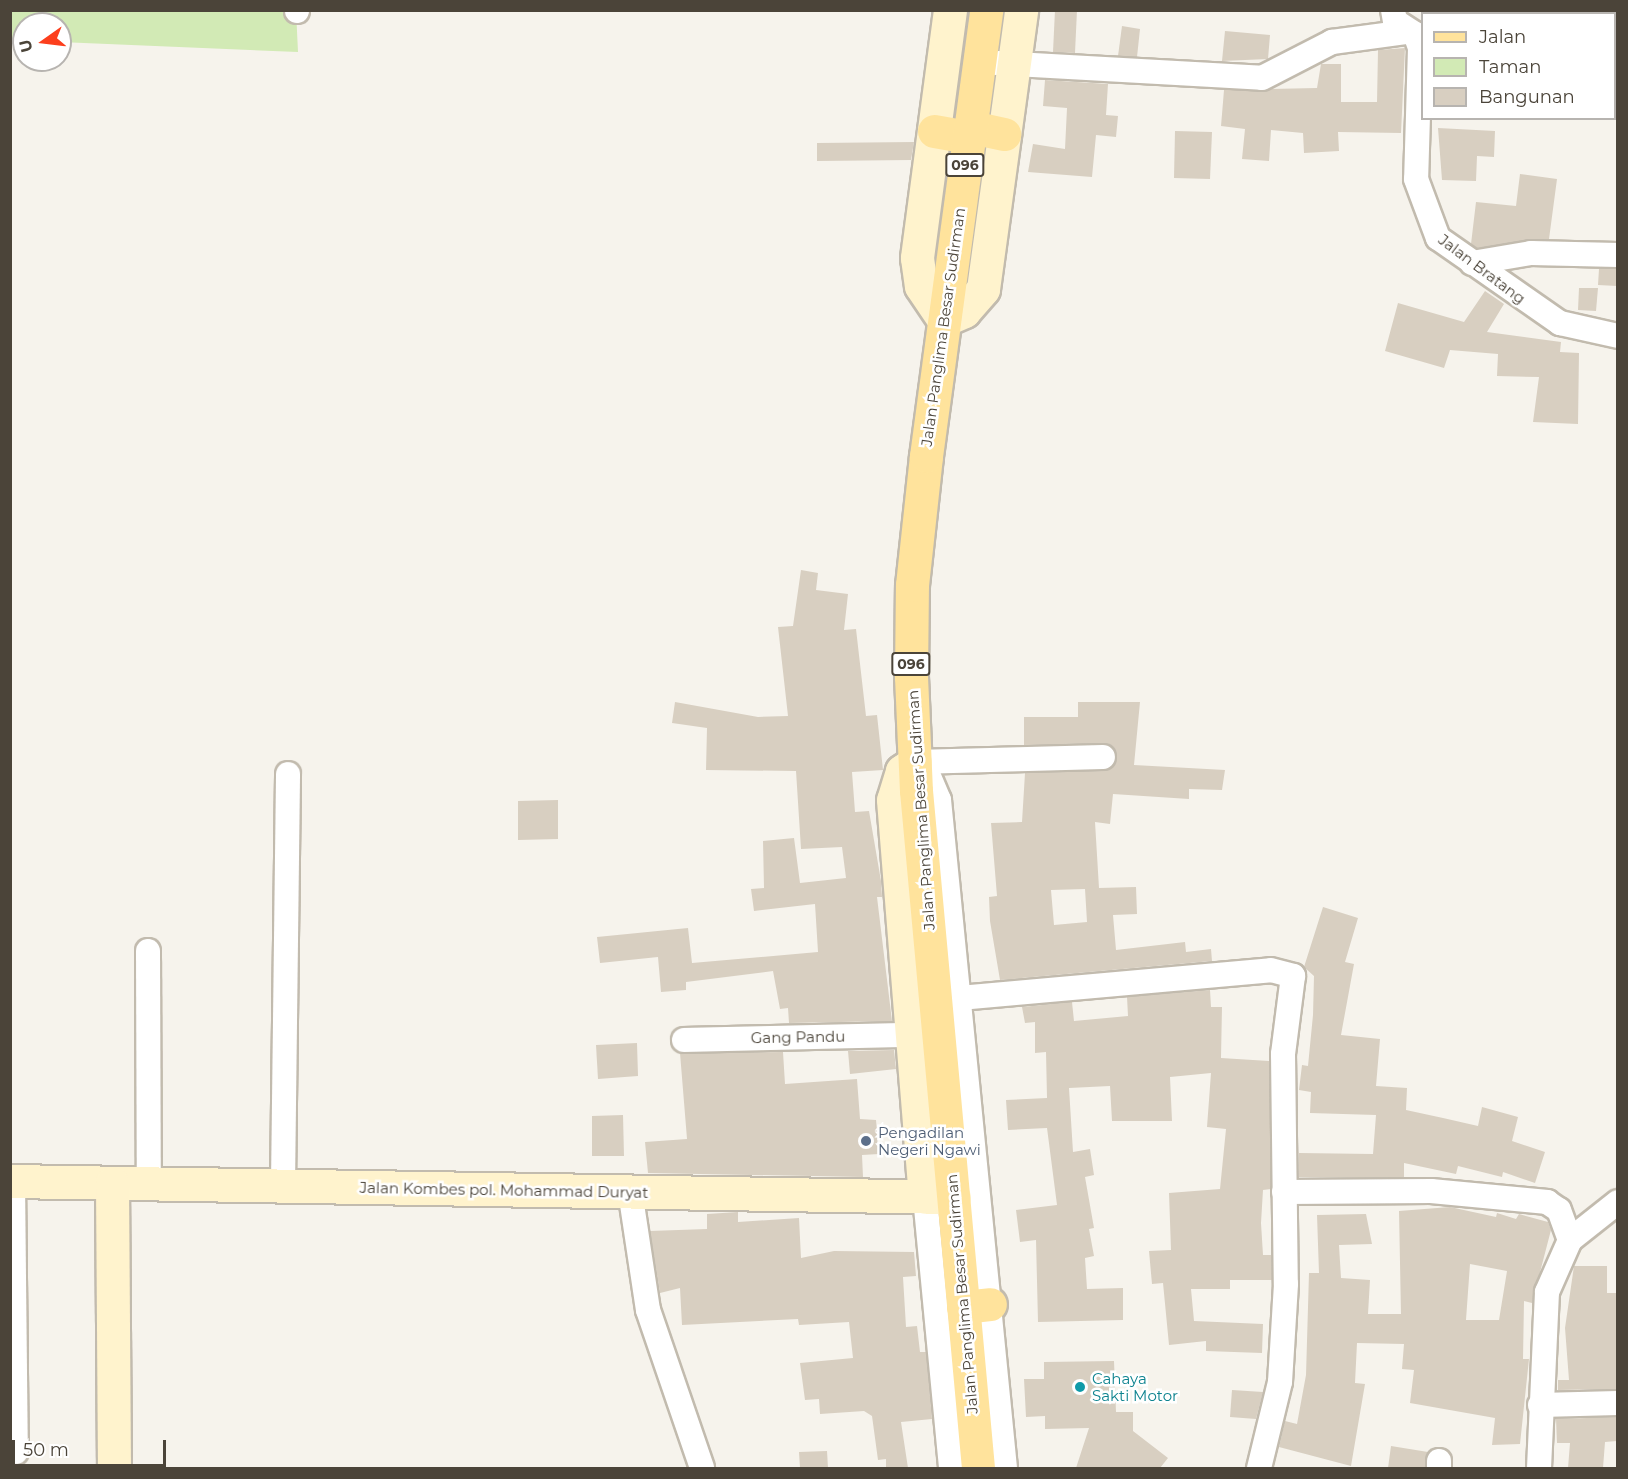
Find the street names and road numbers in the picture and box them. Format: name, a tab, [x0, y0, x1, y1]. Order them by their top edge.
road number: 096	[944, 154, 986, 176]
street label: Jalan Panglima Besar Sudirman	[917, 207, 969, 447]
street label: Jalan Bratang	[1435, 231, 1529, 307]
road number: 096	[890, 653, 932, 675]
street label: Jalan Panglima Besar Sudirman	[904, 689, 938, 931]
street label: Gang Pandu	[751, 1027, 845, 1047]
street label: Jalan Panglima Besar Sudirman	[943, 1173, 981, 1415]
street label: Jalan Kombes pol. Mohammad Duryat	[359, 1178, 649, 1202]

